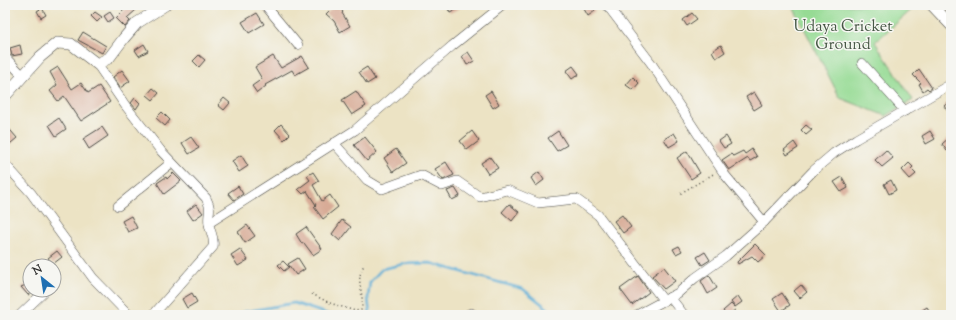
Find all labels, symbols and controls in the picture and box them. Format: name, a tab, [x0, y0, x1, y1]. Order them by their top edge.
park label: Udaya Cricket Ground	[793, 16, 893, 57]
north arrow	[22, 258, 62, 298]
text: N	[29, 261, 45, 280]

